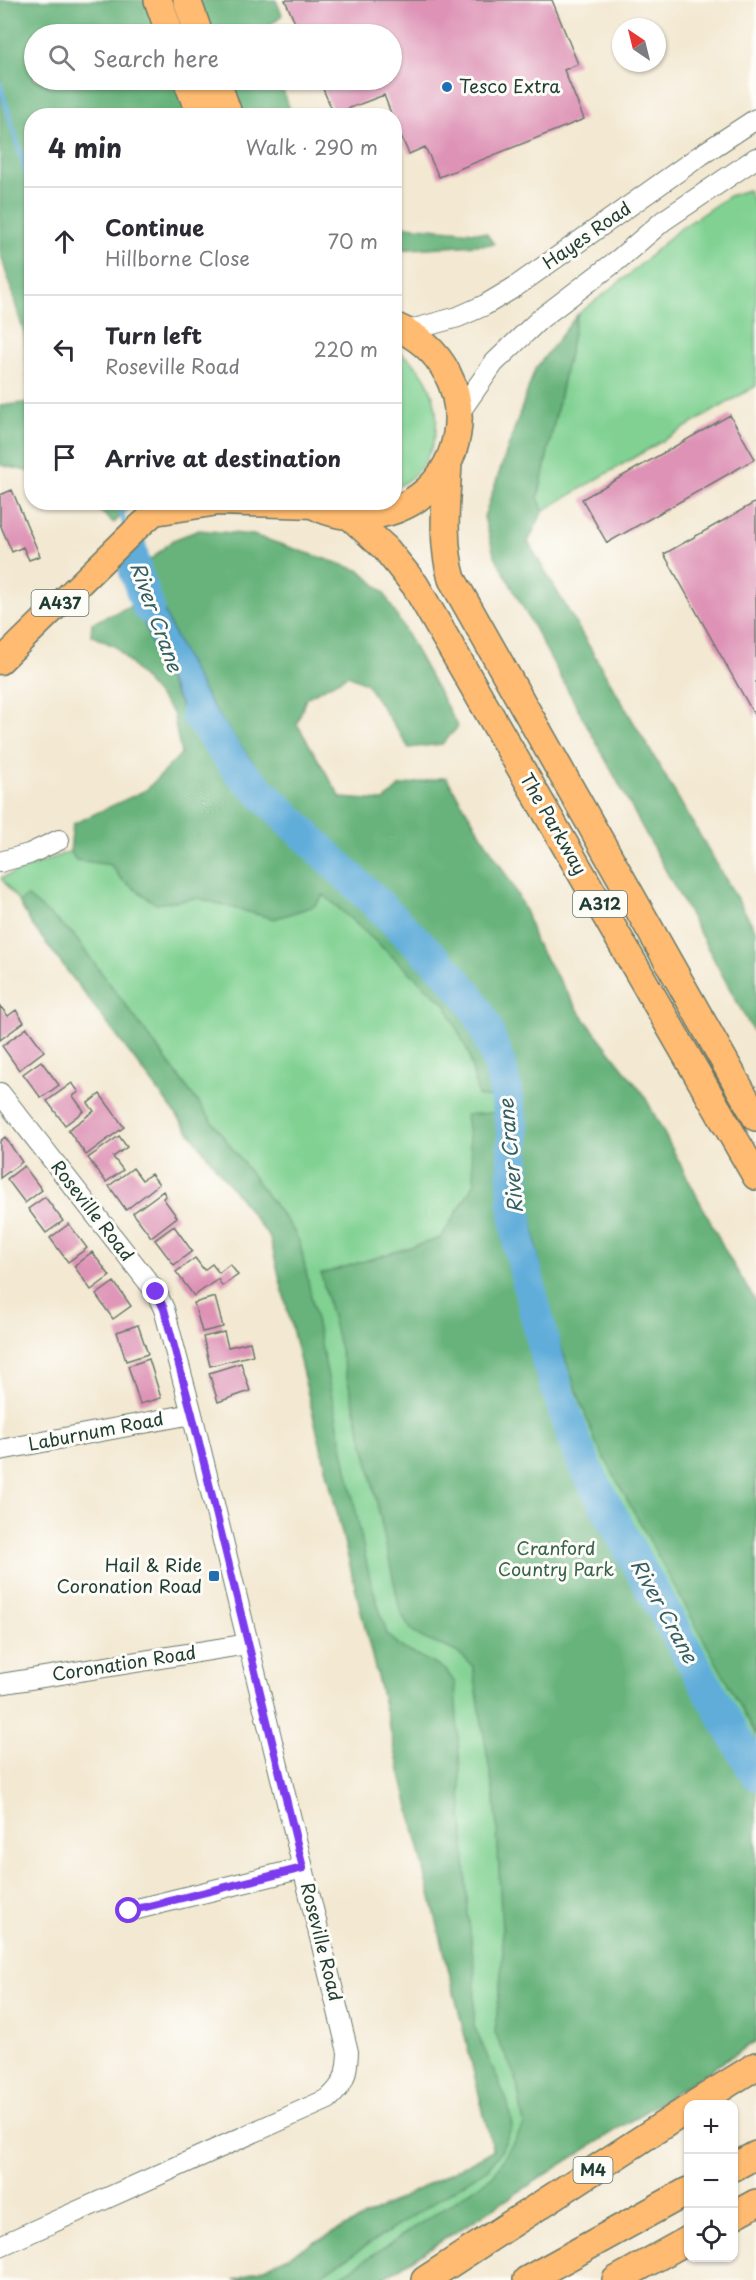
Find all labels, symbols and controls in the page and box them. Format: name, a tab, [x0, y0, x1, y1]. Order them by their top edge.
north arrow	[612, 18, 666, 72]
search box	[24, 24, 402, 90]
icon: search	[45, 41, 78, 74]
text: Search here	[93, 41, 219, 74]
place label: Tesco Extra	[459, 72, 560, 99]
marker: Tesco Extra	[440, 80, 454, 94]
text: 4 min	[48, 128, 122, 167]
text: Walk · 290 m	[246, 132, 378, 162]
street label: Hayes Road	[536, 194, 636, 275]
text: Continue	[105, 210, 204, 243]
icon: ahead	[48, 225, 81, 258]
text: 70 m	[328, 226, 378, 256]
text: Hillborne Close	[105, 243, 250, 273]
text: Turn left	[105, 318, 202, 351]
icon: left	[48, 333, 81, 366]
text: 220 m	[314, 334, 378, 364]
text: Roseville Road	[105, 351, 240, 381]
icon: arrive	[48, 441, 81, 474]
text: Arrive at destination	[105, 441, 341, 474]
water label: River Crane	[123, 557, 191, 677]
road number: A437	[32, 590, 88, 616]
street label: The Parkway	[514, 767, 594, 879]
road number: A312	[573, 891, 627, 917]
water label: River Crane	[490, 1097, 530, 1215]
street label: Roseville Road	[45, 1154, 141, 1266]
route end	[142, 1278, 168, 1304]
street label: Laburnum Road	[26, 1404, 166, 1457]
park label: Cranford Country Park	[498, 1534, 614, 1582]
place label: Hail & Ride Coronation Road	[57, 1551, 202, 1599]
water label: River Crane	[624, 1553, 706, 1669]
marker: Hail & Ride Coronation Road	[207, 1569, 221, 1583]
street label: Coronation Road	[50, 1638, 198, 1687]
street label: Roseville Road	[295, 1879, 350, 2004]
route start	[115, 1897, 141, 1923]
map controls	[684, 2100, 738, 2262]
button: +	[684, 2100, 738, 2154]
button: −	[684, 2154, 738, 2208]
road number: M4	[574, 2157, 612, 2183]
button: locate	[684, 2208, 738, 2262]

